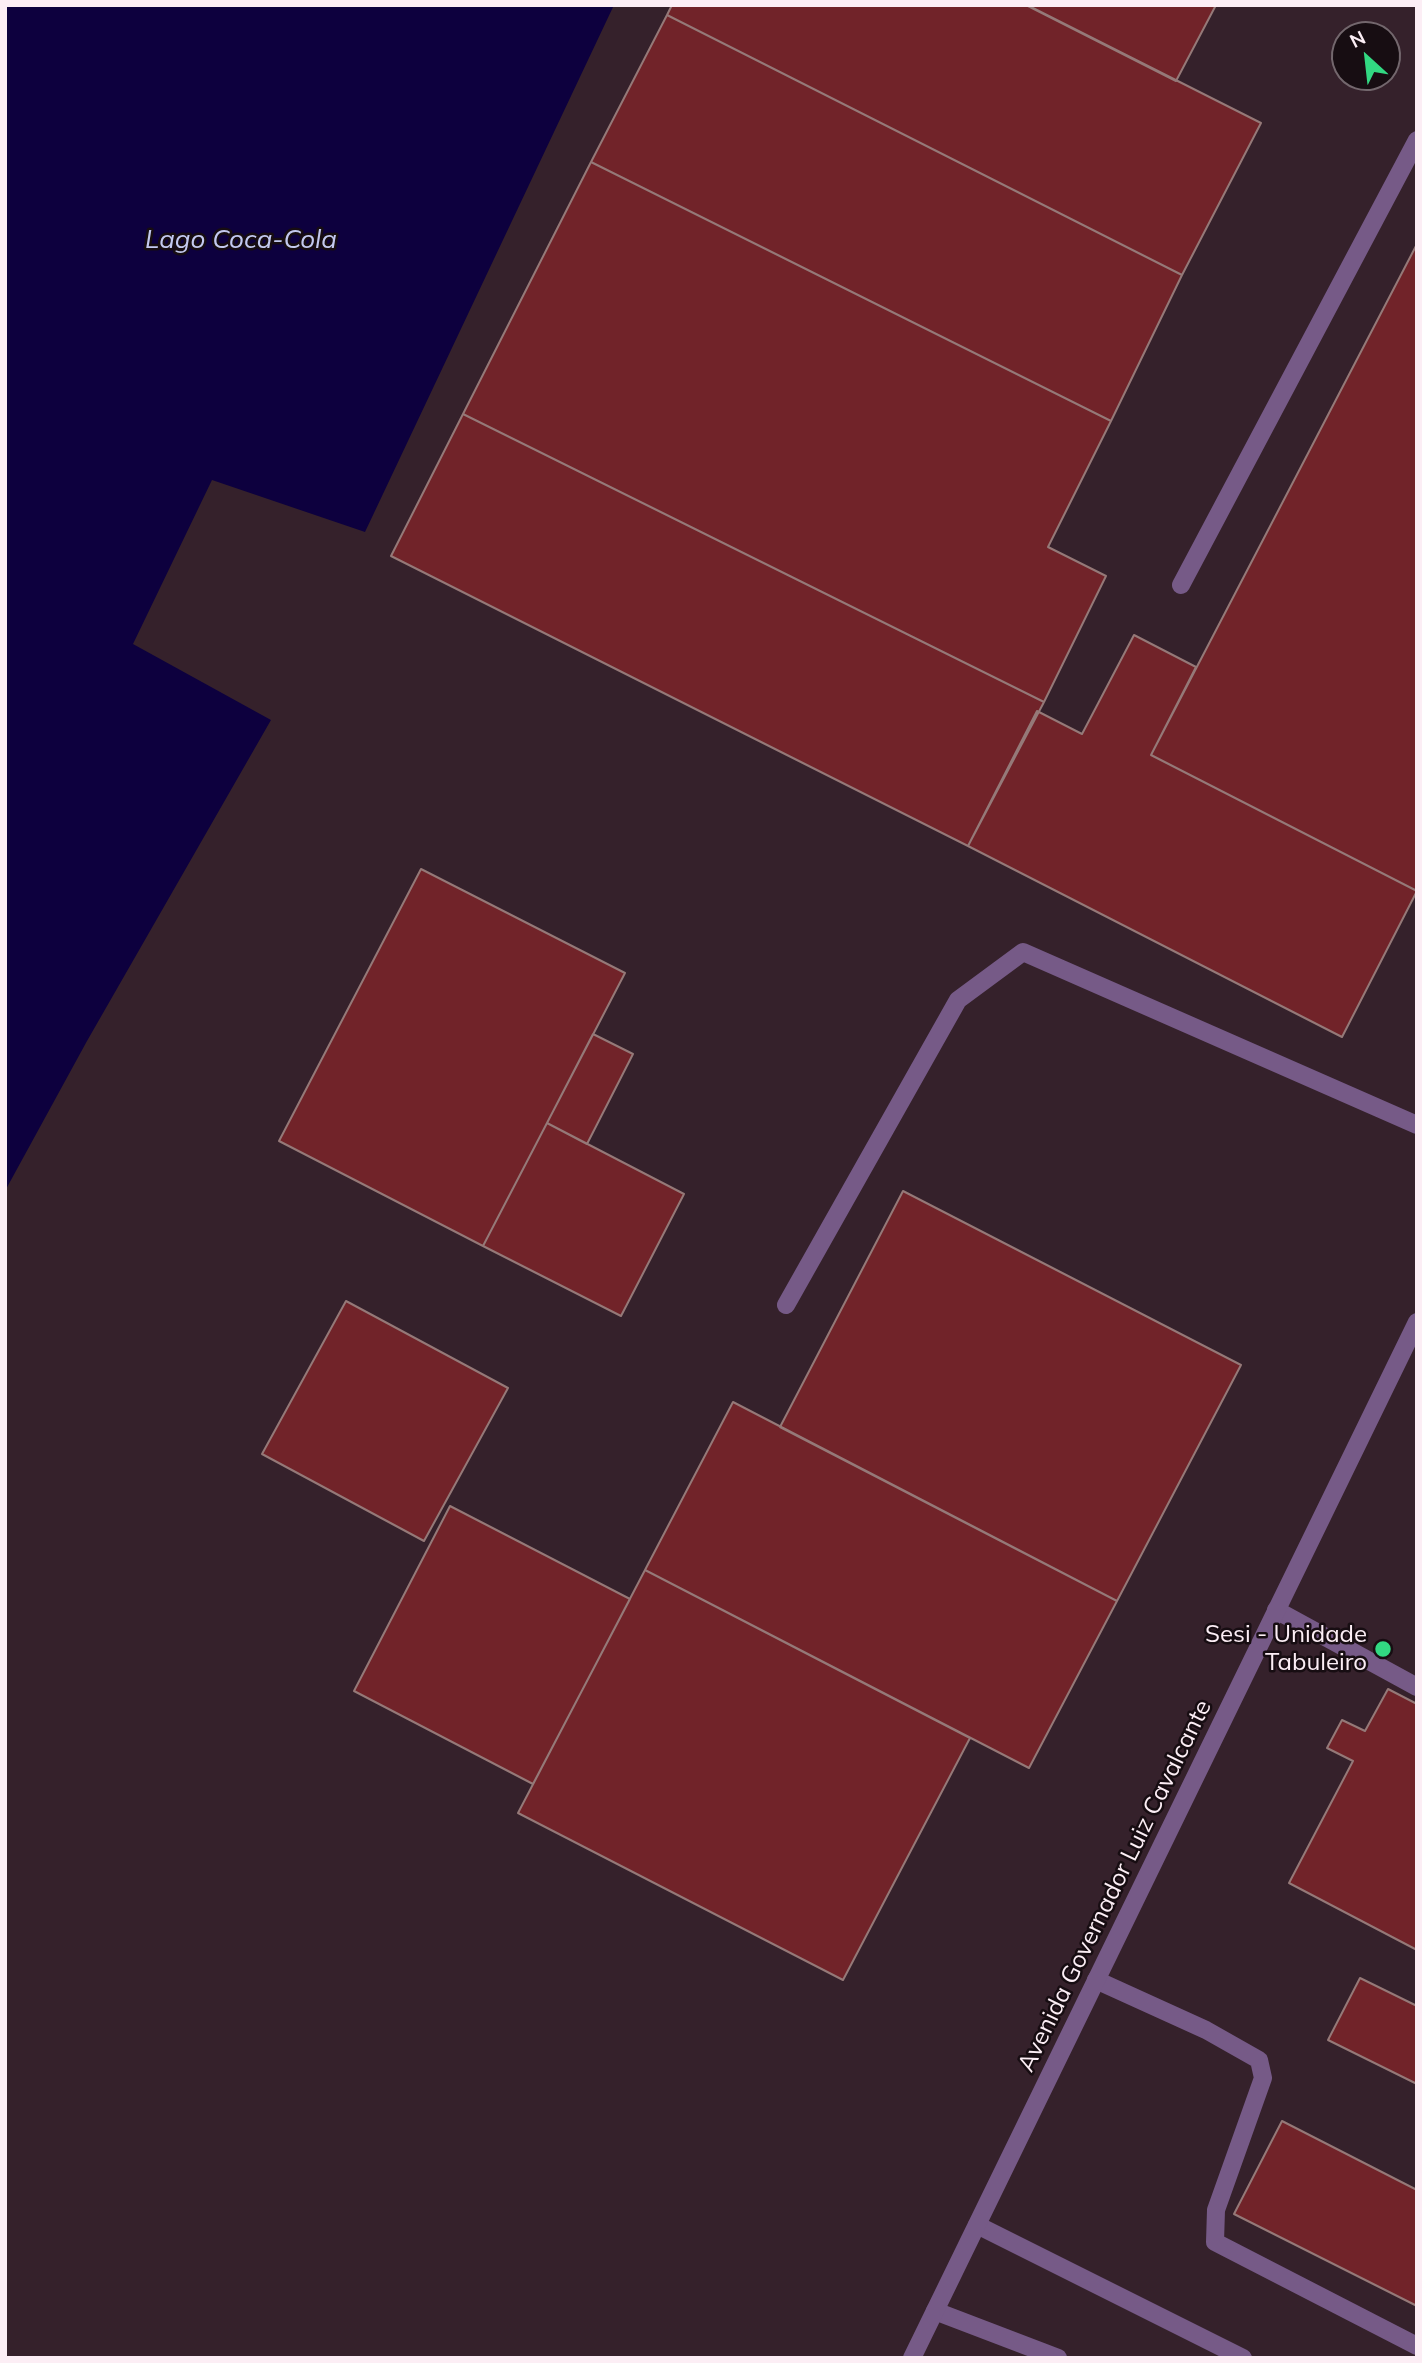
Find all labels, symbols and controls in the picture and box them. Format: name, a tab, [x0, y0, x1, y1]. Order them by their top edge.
north arrow	[1331, 21, 1401, 91]
text: N	[1346, 25, 1369, 53]
water label: Lago Coca-Cola	[145, 224, 337, 256]
place label: Sesi - Unidade Tabuleiro	[1205, 1621, 1367, 1677]
marker: Sesi - Unidade Tabuleiro	[1373, 1639, 1393, 1659]
street label: Avenida Governador Luiz Cavalcante	[1012, 1695, 1218, 2077]

